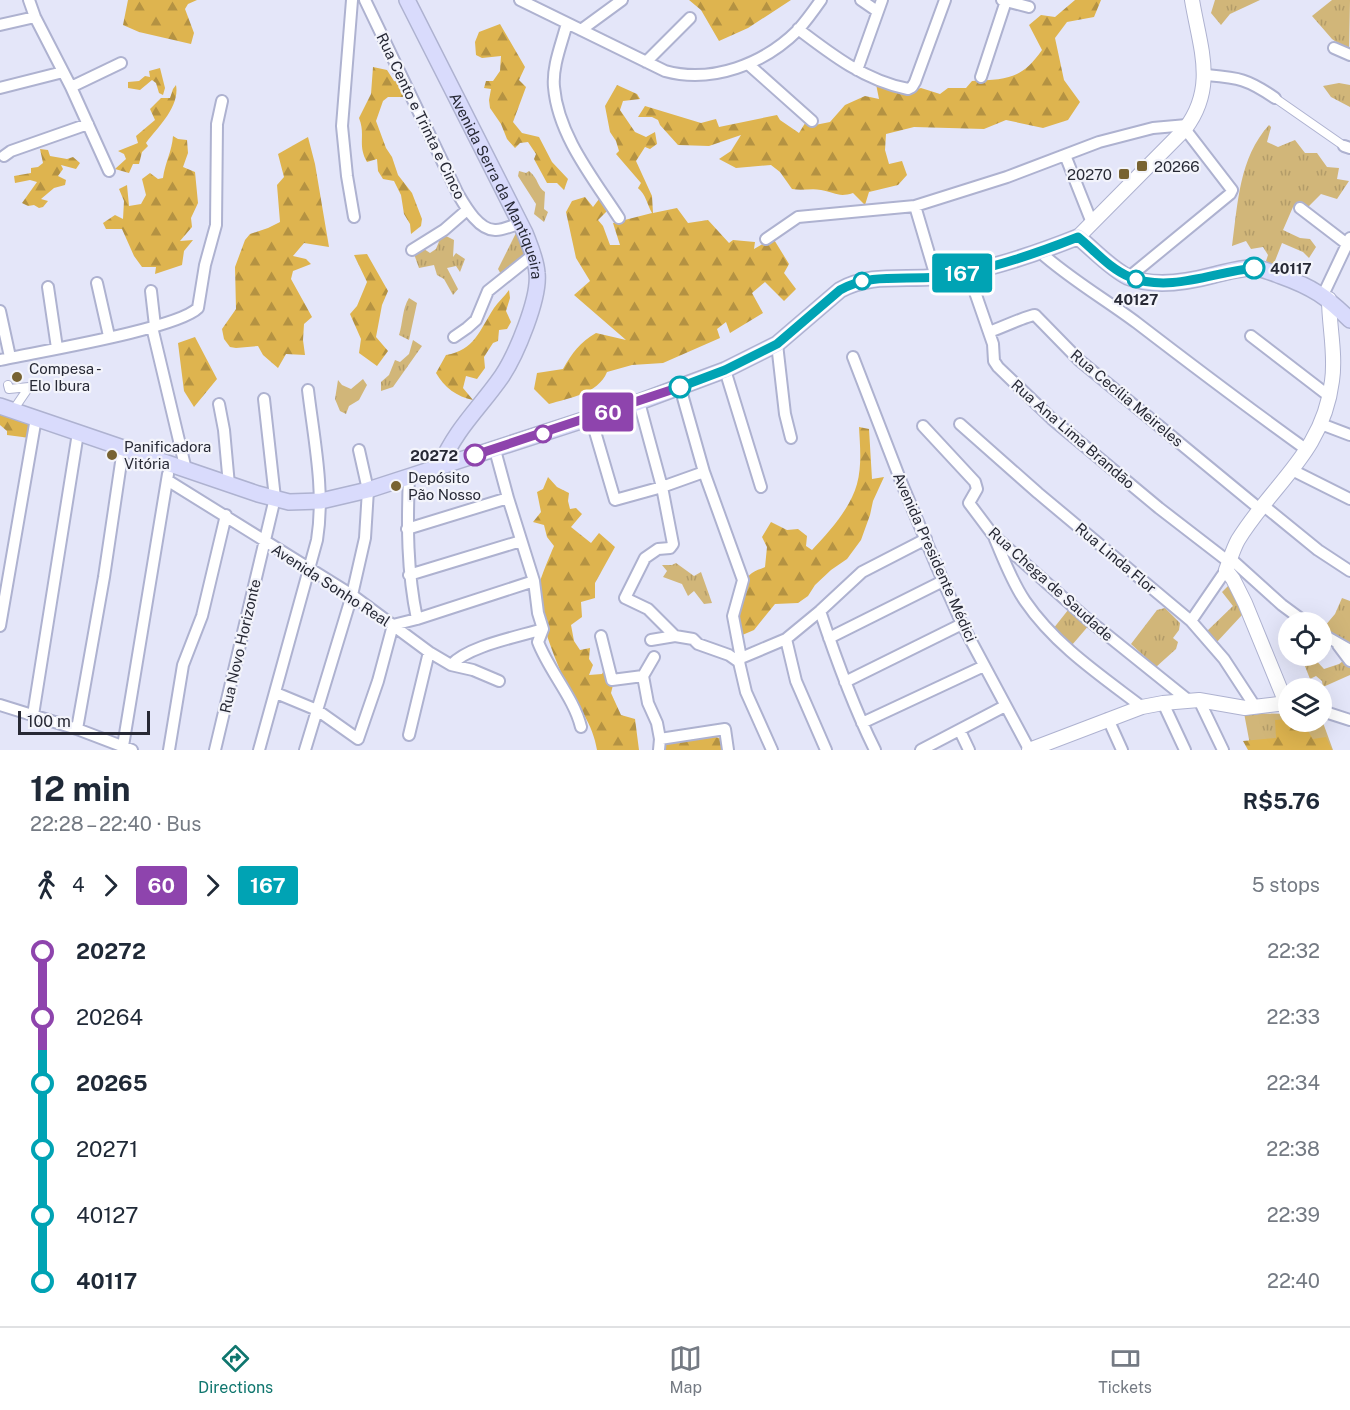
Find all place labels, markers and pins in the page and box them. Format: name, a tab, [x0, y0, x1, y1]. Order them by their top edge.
place label: 20266	[1154, 158, 1200, 175]
marker: 20266	[1135, 159, 1149, 173]
place label: 20270	[1067, 166, 1112, 183]
marker: 20270	[1117, 167, 1131, 181]
marker: 40117	[1243, 257, 1265, 279]
place label: 40117	[1270, 260, 1312, 277]
marker: 40127	[1127, 270, 1145, 288]
unlabelled marker	[853, 272, 871, 290]
place label: 40127	[1114, 291, 1158, 308]
place label: Compesa - Elo Ibura	[29, 360, 102, 394]
marker: Compesa - Elo Ibura	[10, 370, 24, 384]
unlabelled marker	[669, 376, 691, 398]
unlabelled marker	[534, 425, 552, 443]
place label: Panificadora Vitória	[124, 438, 211, 472]
marker: 20272	[464, 444, 486, 466]
place label: 20272	[410, 447, 458, 464]
marker: Panificadora Vitória	[105, 448, 119, 462]
place label: Depósito Pão Nosso	[408, 469, 481, 503]
marker: Depósito Pão Nosso	[389, 479, 403, 493]

